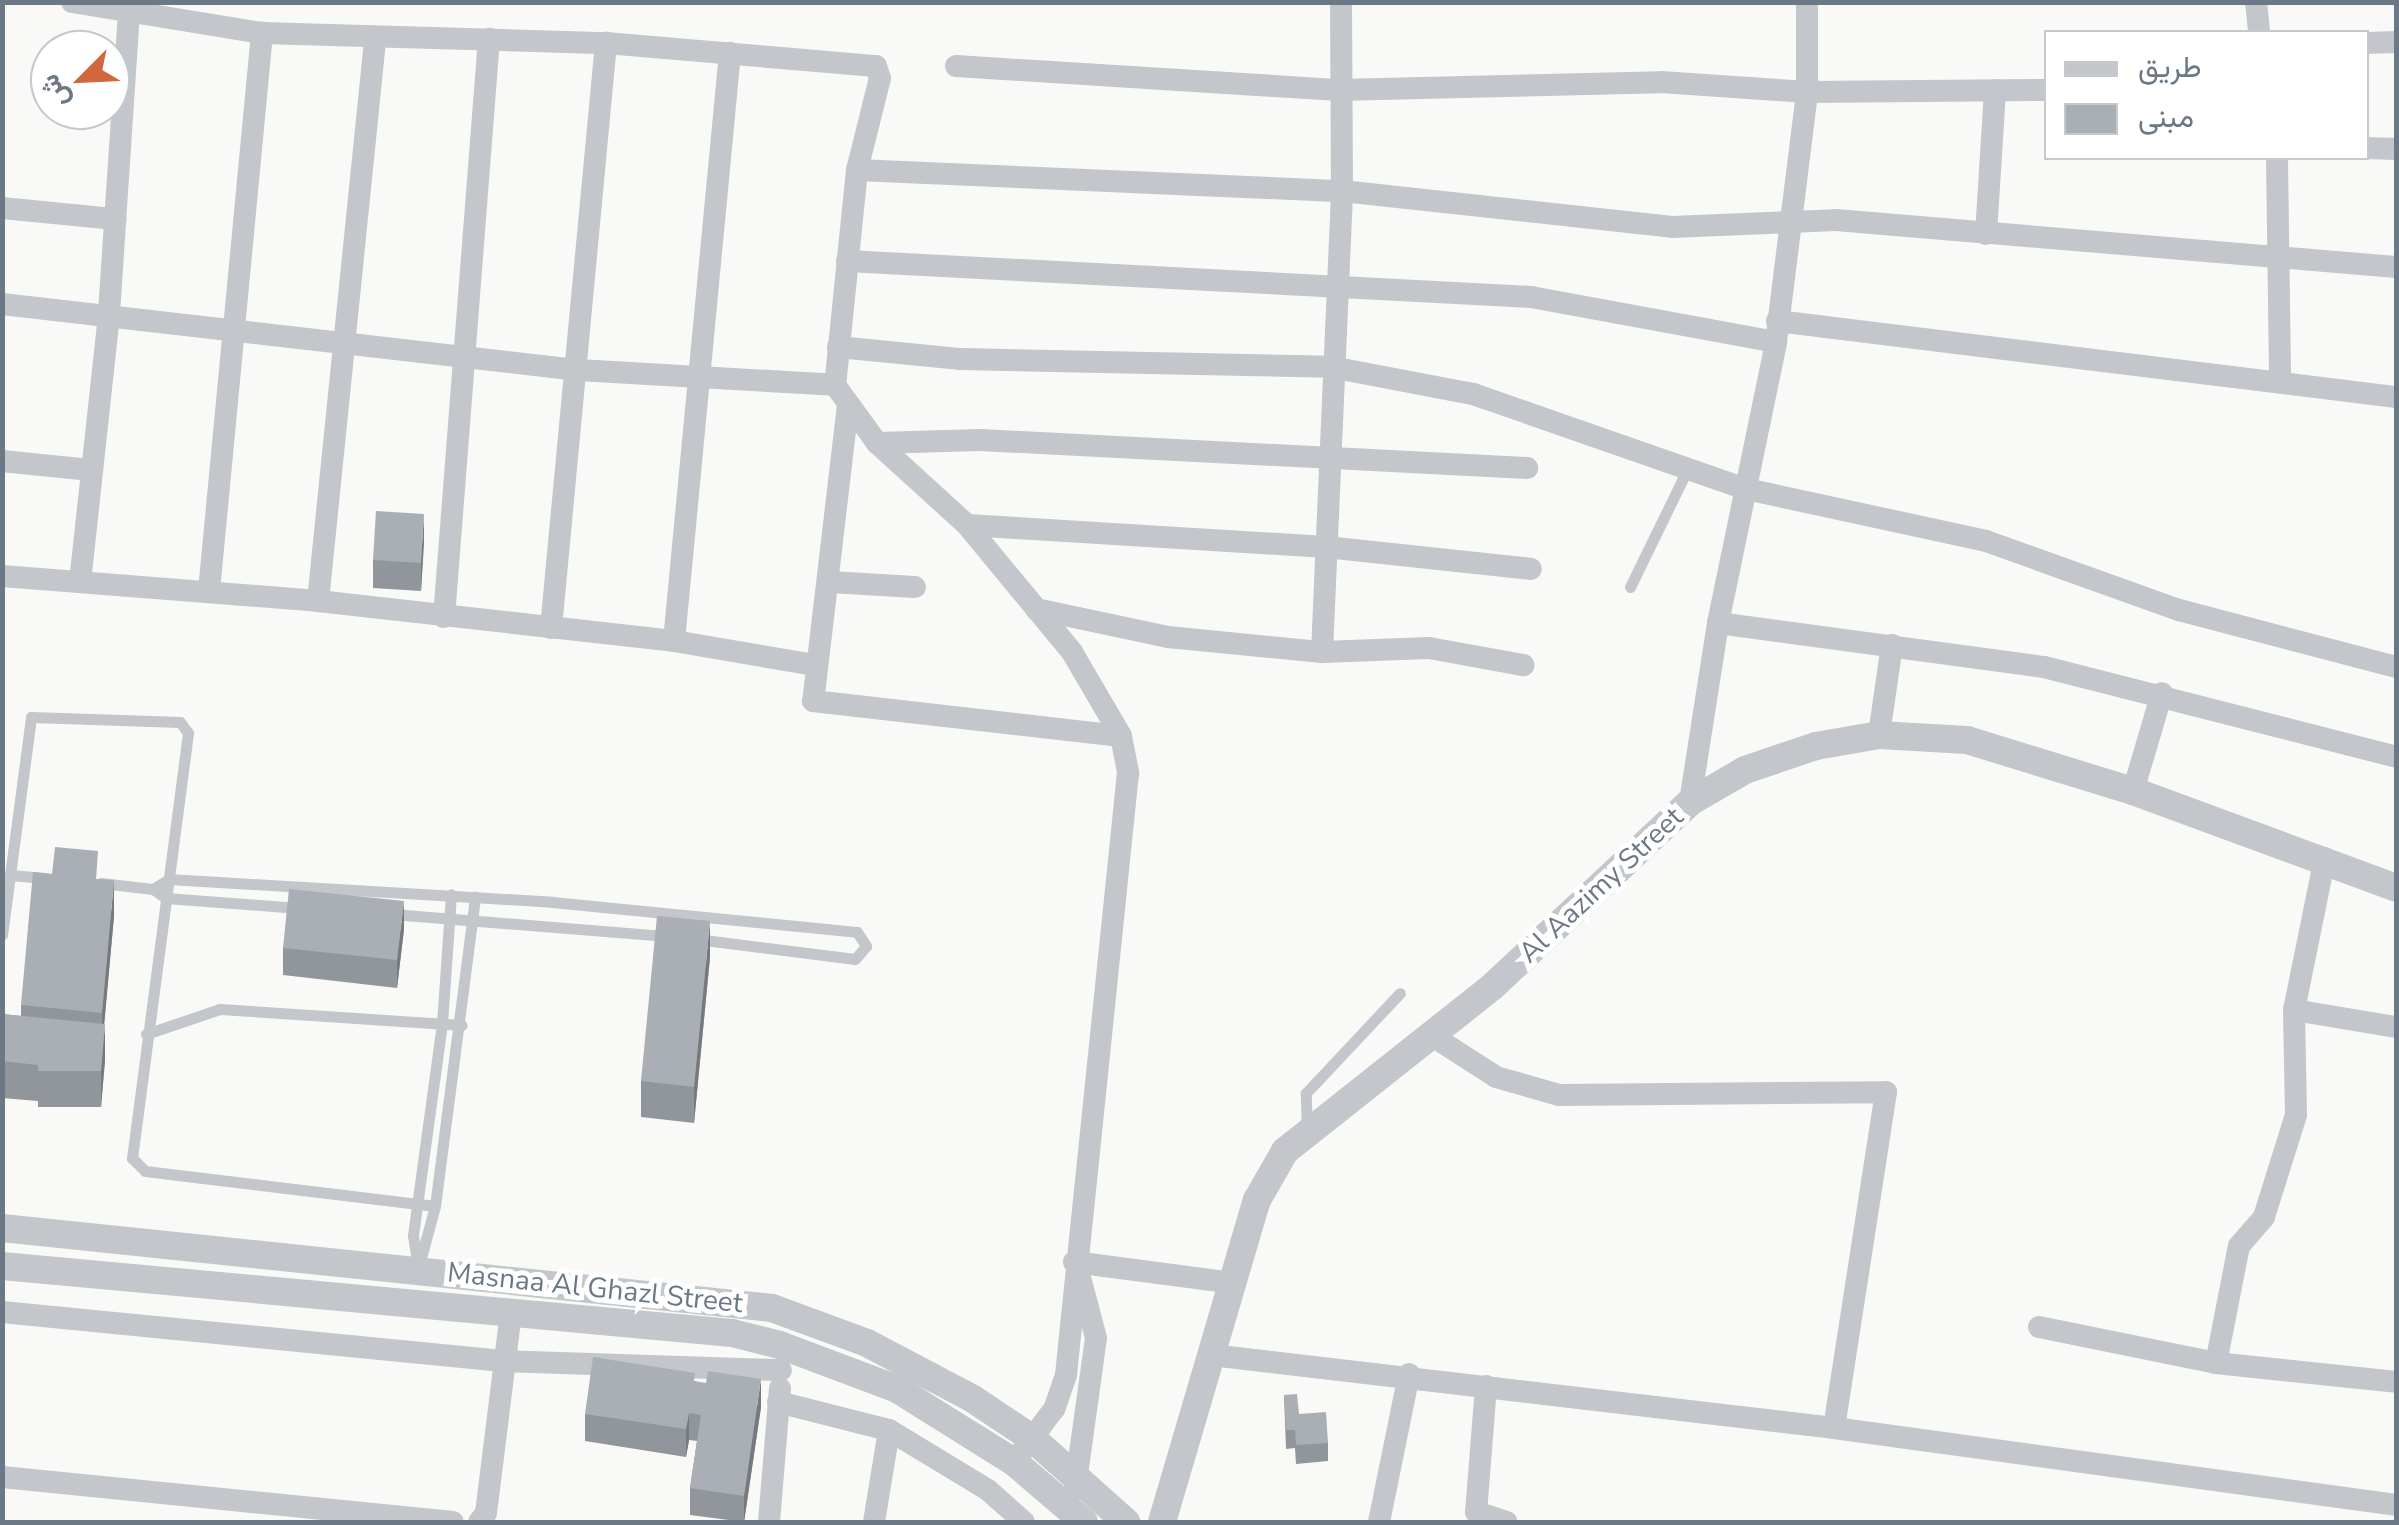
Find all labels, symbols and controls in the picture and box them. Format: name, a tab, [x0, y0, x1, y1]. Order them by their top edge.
north arrow	[30, 30, 130, 130]
legend	[2044, 30, 2369, 160]
text: طريق	[2138, 47, 2202, 88]
text: ش	[30, 68, 79, 114]
text: مبنى	[2138, 97, 2194, 138]
street label: Al Aazimy Street	[1512, 800, 1690, 970]
street label: Masnaa Al Ghazl Street	[446, 1256, 744, 1320]

